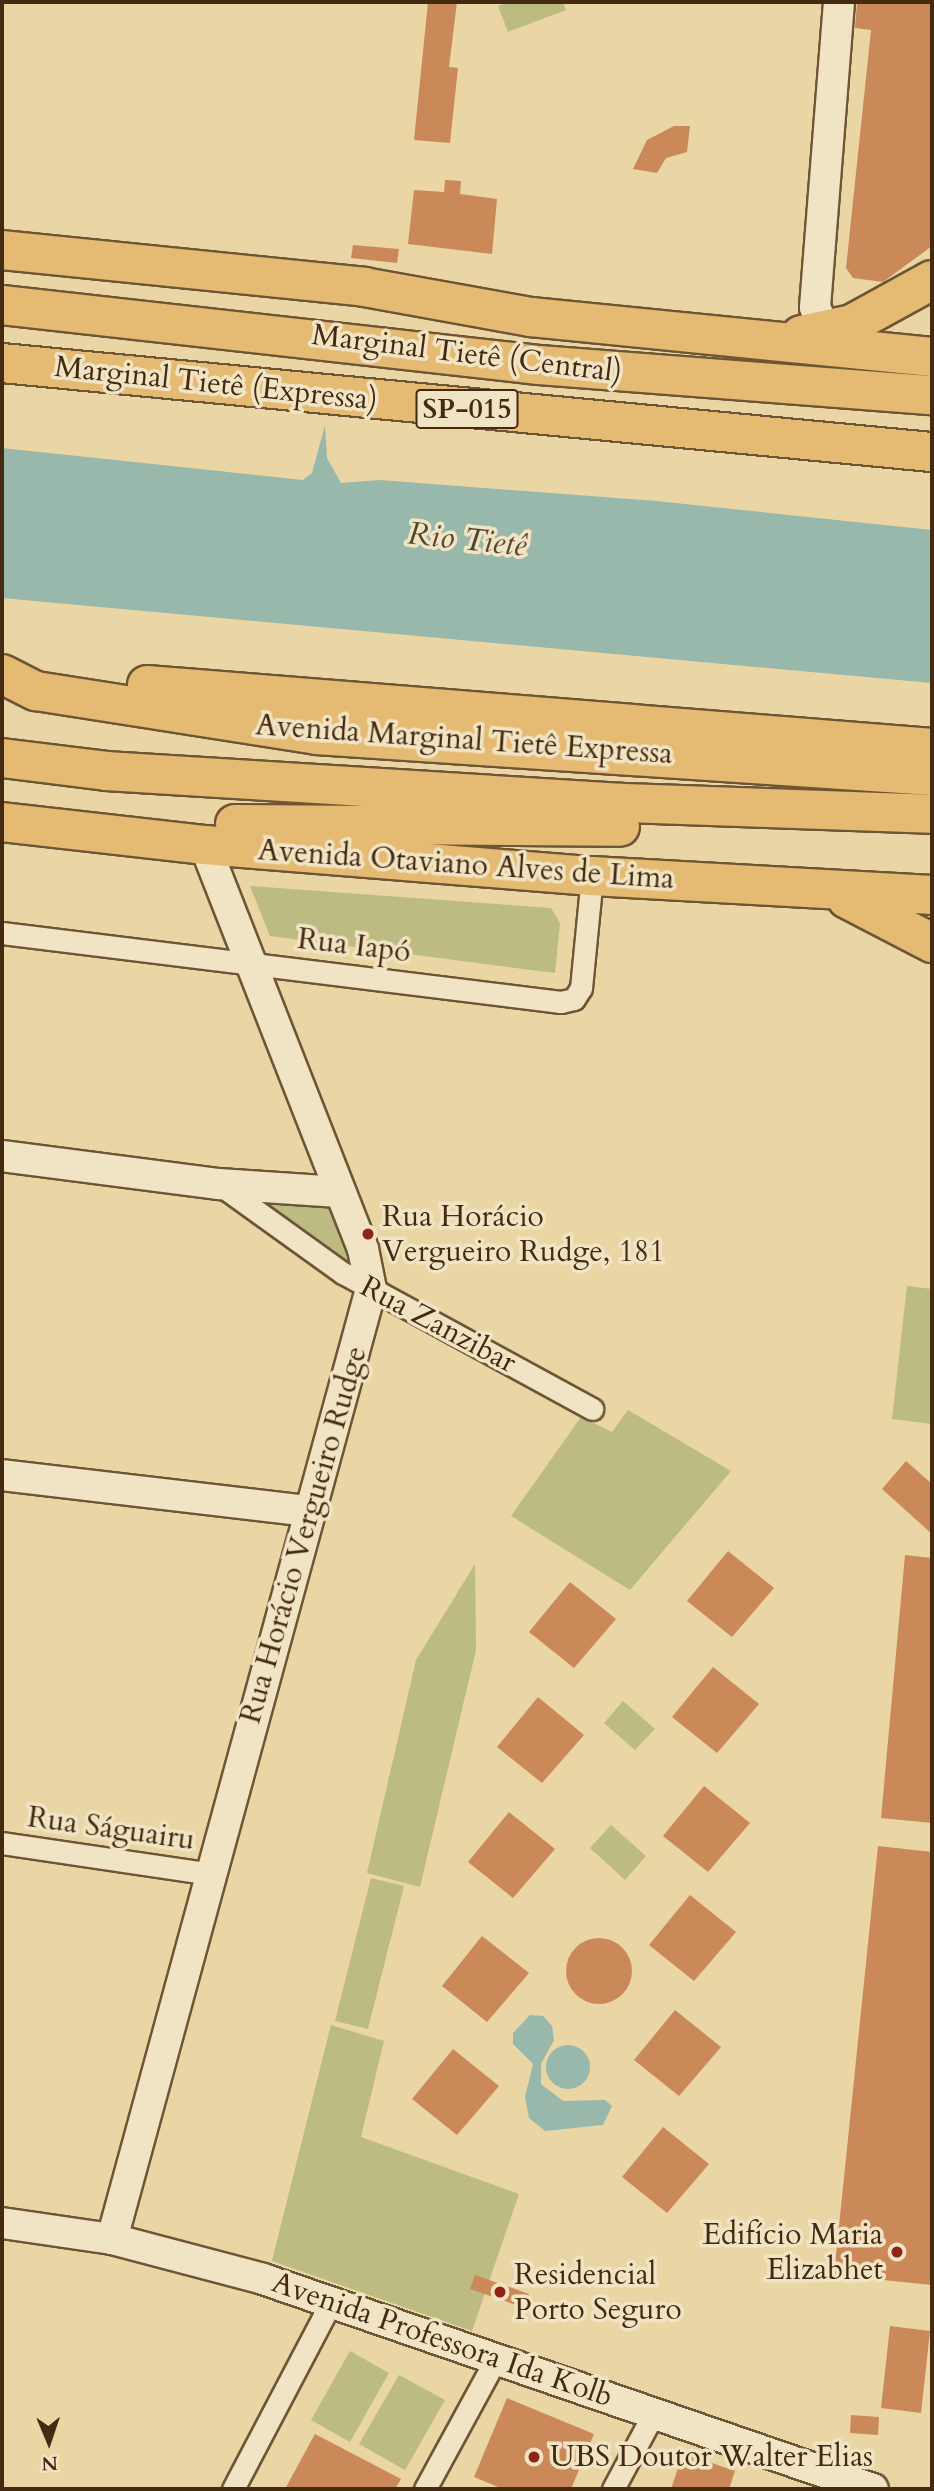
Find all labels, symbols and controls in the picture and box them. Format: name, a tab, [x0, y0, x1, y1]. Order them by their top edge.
street label: Marginal Tietê (Central)	[310, 317, 624, 391]
street label: Marginal Tietê (Expressa)	[53, 349, 379, 419]
road number: SP-015	[414, 384, 520, 434]
water label: Rio Tietê	[406, 515, 528, 565]
street label: Avenida Marginal Tietê Expressa	[254, 707, 674, 773]
street label: Avenida Otaviano Alves de Lima	[257, 832, 675, 898]
street label: Rua Iapó	[295, 921, 413, 971]
place label: Rua Horácio Vergueiro Rudge, 181	[382, 1199, 665, 1270]
marker: Rua Horácio Vergueiro Rudge, 181	[360, 1226, 376, 1242]
street label: Rua Zanzibar	[354, 1269, 522, 1381]
street label: Rua Horácio Vergueiro Rudge	[233, 1342, 375, 1728]
street label: Rua Ságuairu	[25, 1799, 197, 1859]
place label: Edifício Maria Elizabhet	[703, 2217, 883, 2288]
marker: Edifício Maria Elizabhet	[889, 2244, 905, 2260]
place label: Residencial Porto Seguro	[514, 2257, 682, 2328]
street label: Avenida Professora Ida Kolb	[267, 2265, 617, 2415]
marker: Residencial Porto Seguro	[492, 2284, 508, 2300]
north arrow	[14, 2407, 84, 2477]
place label: UBS Doutor Walter Elias	[550, 2439, 873, 2475]
marker: UBS Doutor Walter Elias	[524, 2447, 544, 2467]
text: N	[41, 2450, 58, 2476]

